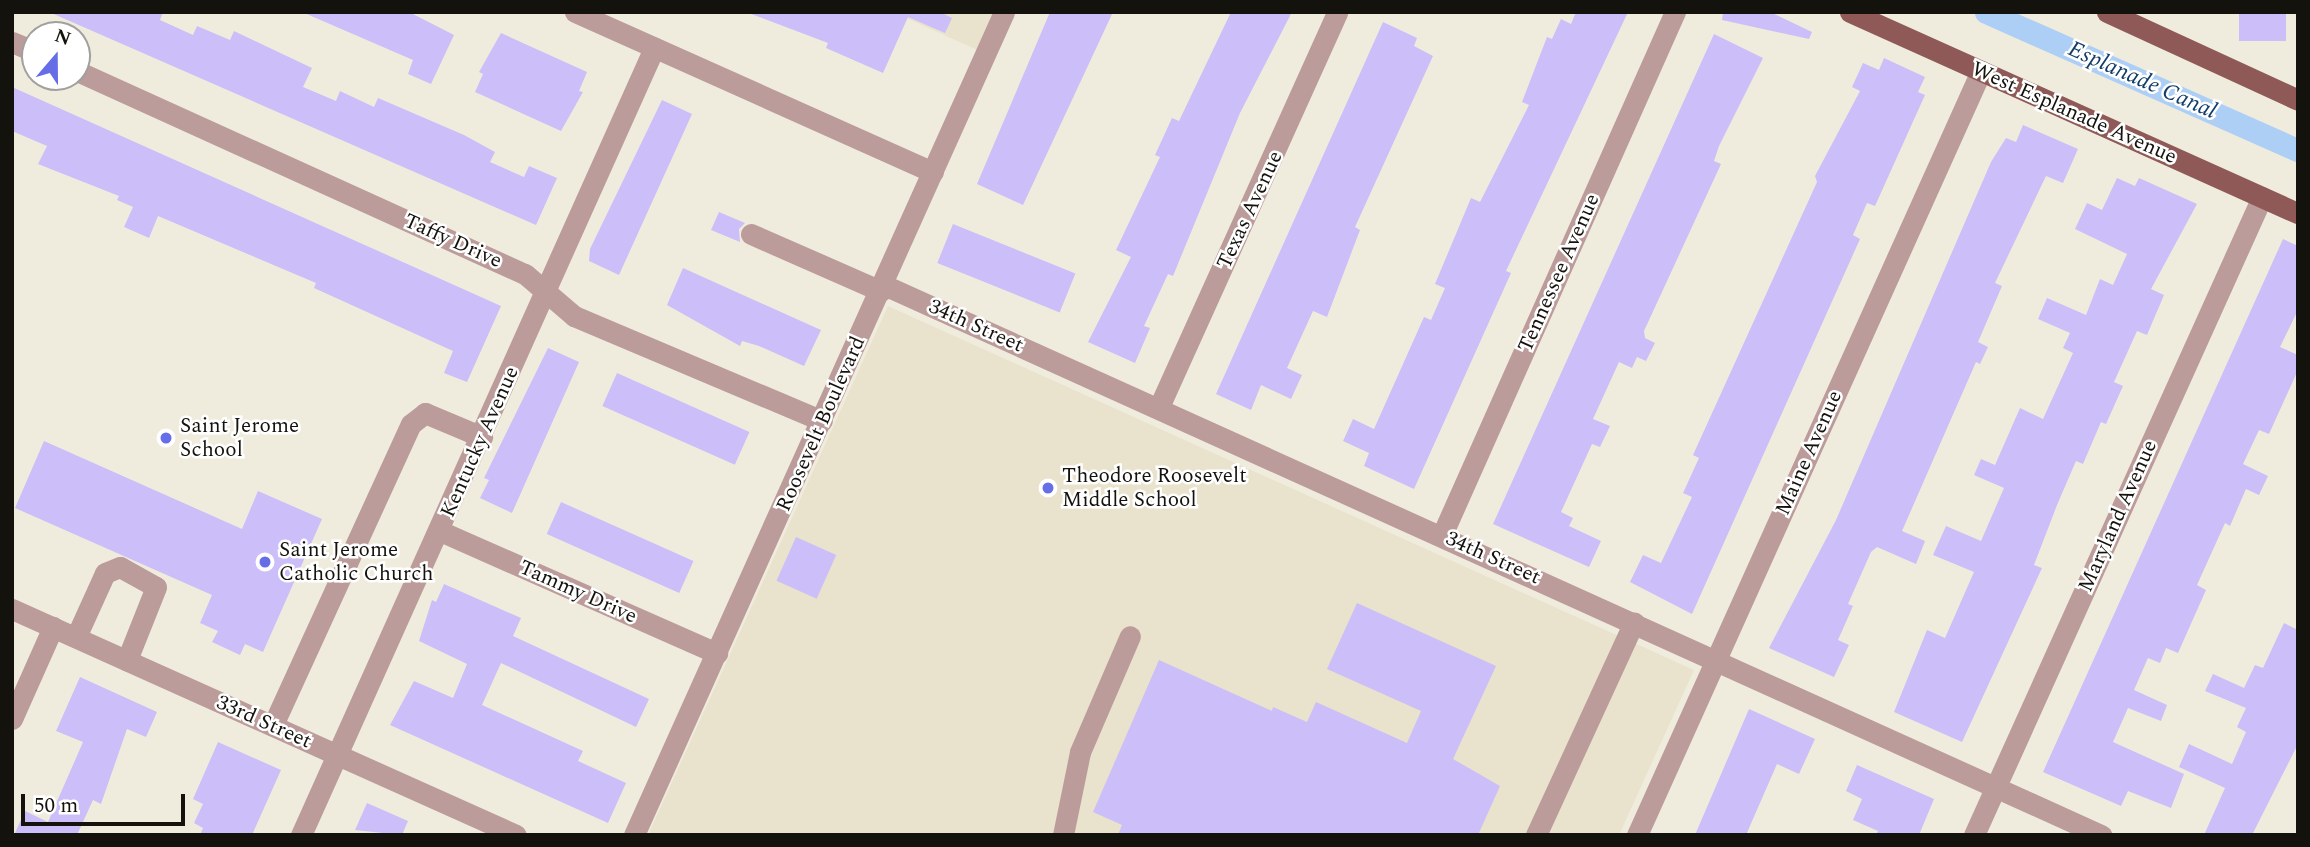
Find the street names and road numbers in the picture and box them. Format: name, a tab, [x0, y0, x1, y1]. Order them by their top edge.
street label: West Esplanade Avenue	[1968, 56, 2180, 170]
street label: Texas Avenue	[1212, 147, 1288, 273]
street label: Tennessee Avenue	[1513, 190, 1605, 356]
street label: Taffy Drive	[400, 208, 506, 274]
street label: 34th Street	[925, 294, 1027, 358]
street label: Roosevelt Boulevard	[771, 333, 871, 515]
street label: Kentucky Avenue	[435, 363, 525, 521]
street label: Maine Avenue	[1770, 387, 1848, 519]
street label: Maryland Avenue	[2073, 436, 2163, 596]
street label: 34th Street	[1442, 526, 1544, 590]
street label: Tammy Drive	[515, 555, 641, 629]
street label: 33rd Street	[213, 690, 315, 754]

